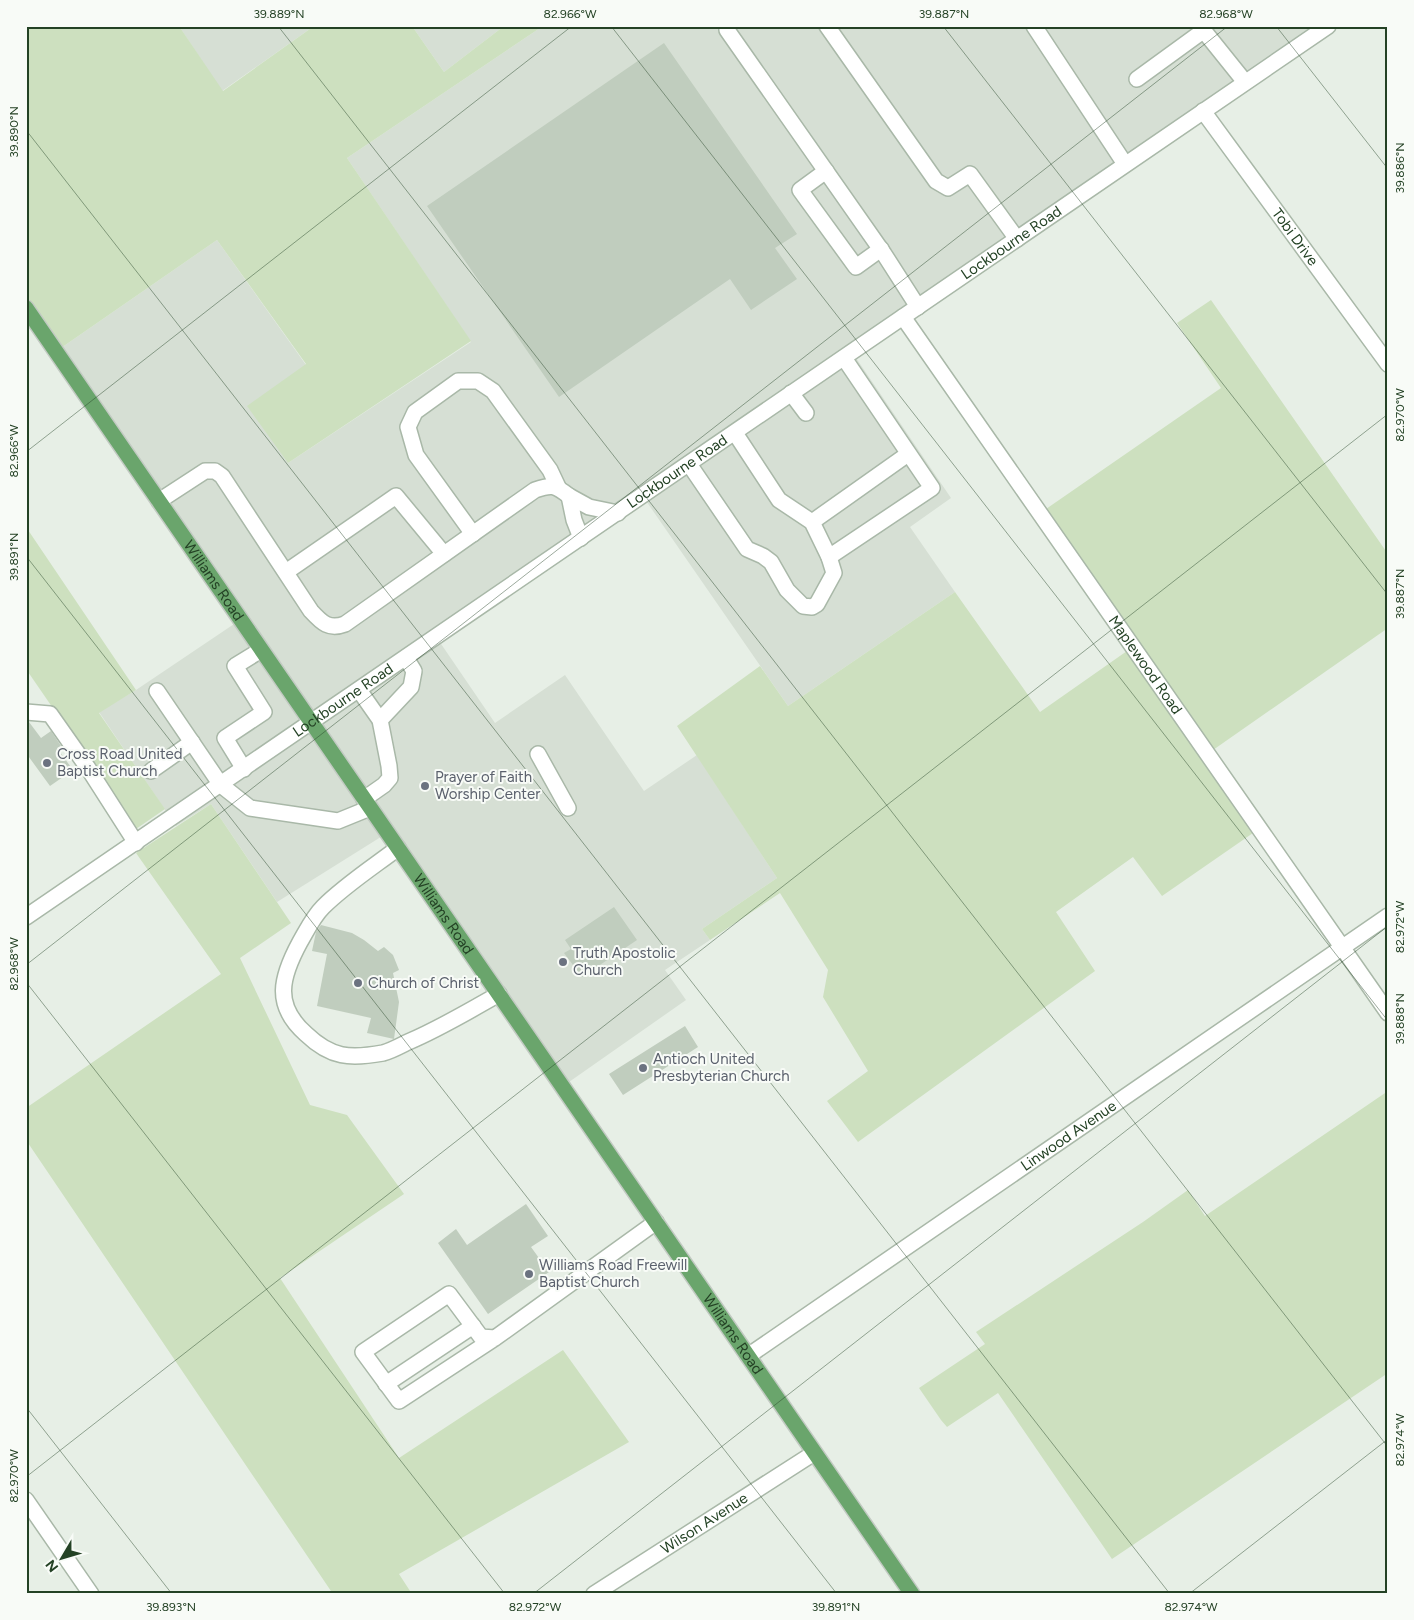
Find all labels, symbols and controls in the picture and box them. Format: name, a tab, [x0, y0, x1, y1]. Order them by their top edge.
text: 39.889°N	[253, 7, 305, 21]
text: 82.966°W	[544, 7, 597, 21]
text: 39.887°N	[919, 7, 969, 21]
text: 82.968°W	[1199, 7, 1253, 21]
text: 39.890°N	[7, 106, 21, 158]
text: 39.886°N	[1393, 142, 1407, 194]
street label: Lockbourne Road	[958, 202, 1065, 283]
street label: Tobi Drive	[1268, 205, 1322, 269]
text: 82.970°W	[1393, 388, 1407, 442]
text: 82.966°W	[7, 424, 21, 477]
street label: Lockbourne Road	[623, 431, 731, 512]
text: 39.891°N	[7, 533, 21, 581]
street label: Williams Road	[180, 537, 248, 624]
text: 39.887°N	[1393, 569, 1407, 619]
street label: Maplewood Road	[1105, 612, 1186, 718]
street label: Lockbourne Road	[289, 659, 397, 741]
place label: Cross Road United Baptist Church	[57, 745, 183, 780]
marker: Cross Road United Baptist Church	[41, 757, 53, 769]
place label: Prayer of Faith Worship Center	[435, 768, 540, 803]
marker: Prayer of Faith Worship Center	[419, 780, 431, 792]
street label: Williams Road	[410, 870, 478, 958]
text: 82.972°W	[1393, 900, 1407, 953]
text: 82.968°W	[7, 937, 21, 991]
place label: Truth Apostolic Church	[573, 944, 676, 979]
marker: Truth Apostolic Church	[557, 956, 569, 968]
place label: Church of Christ	[368, 974, 479, 992]
marker: Church of Christ	[352, 977, 364, 989]
text: 39.888°N	[1393, 993, 1407, 1045]
place label: Antioch United Presbyterian Church	[653, 1050, 790, 1085]
marker: Antioch United Presbyterian Church	[637, 1062, 649, 1074]
street label: Linwood Avenue	[1017, 1097, 1120, 1175]
place label: Williams Road Freewill Baptist Church	[539, 1256, 687, 1291]
marker: Williams Road Freewill Baptist Church	[523, 1268, 535, 1280]
street label: Williams Road	[699, 1290, 767, 1378]
text: 82.974°W	[1393, 1413, 1407, 1467]
text: 82.970°W	[7, 1449, 21, 1503]
street label: Wilson Avenue	[657, 1489, 751, 1558]
north arrow	[38, 1532, 88, 1582]
text: N	[42, 1556, 62, 1575]
text: 39.893°N	[146, 1600, 196, 1614]
text: 82.972°W	[509, 1600, 562, 1614]
text: 39.891°N	[812, 1600, 860, 1614]
text: 82.974°W	[1164, 1600, 1218, 1614]

